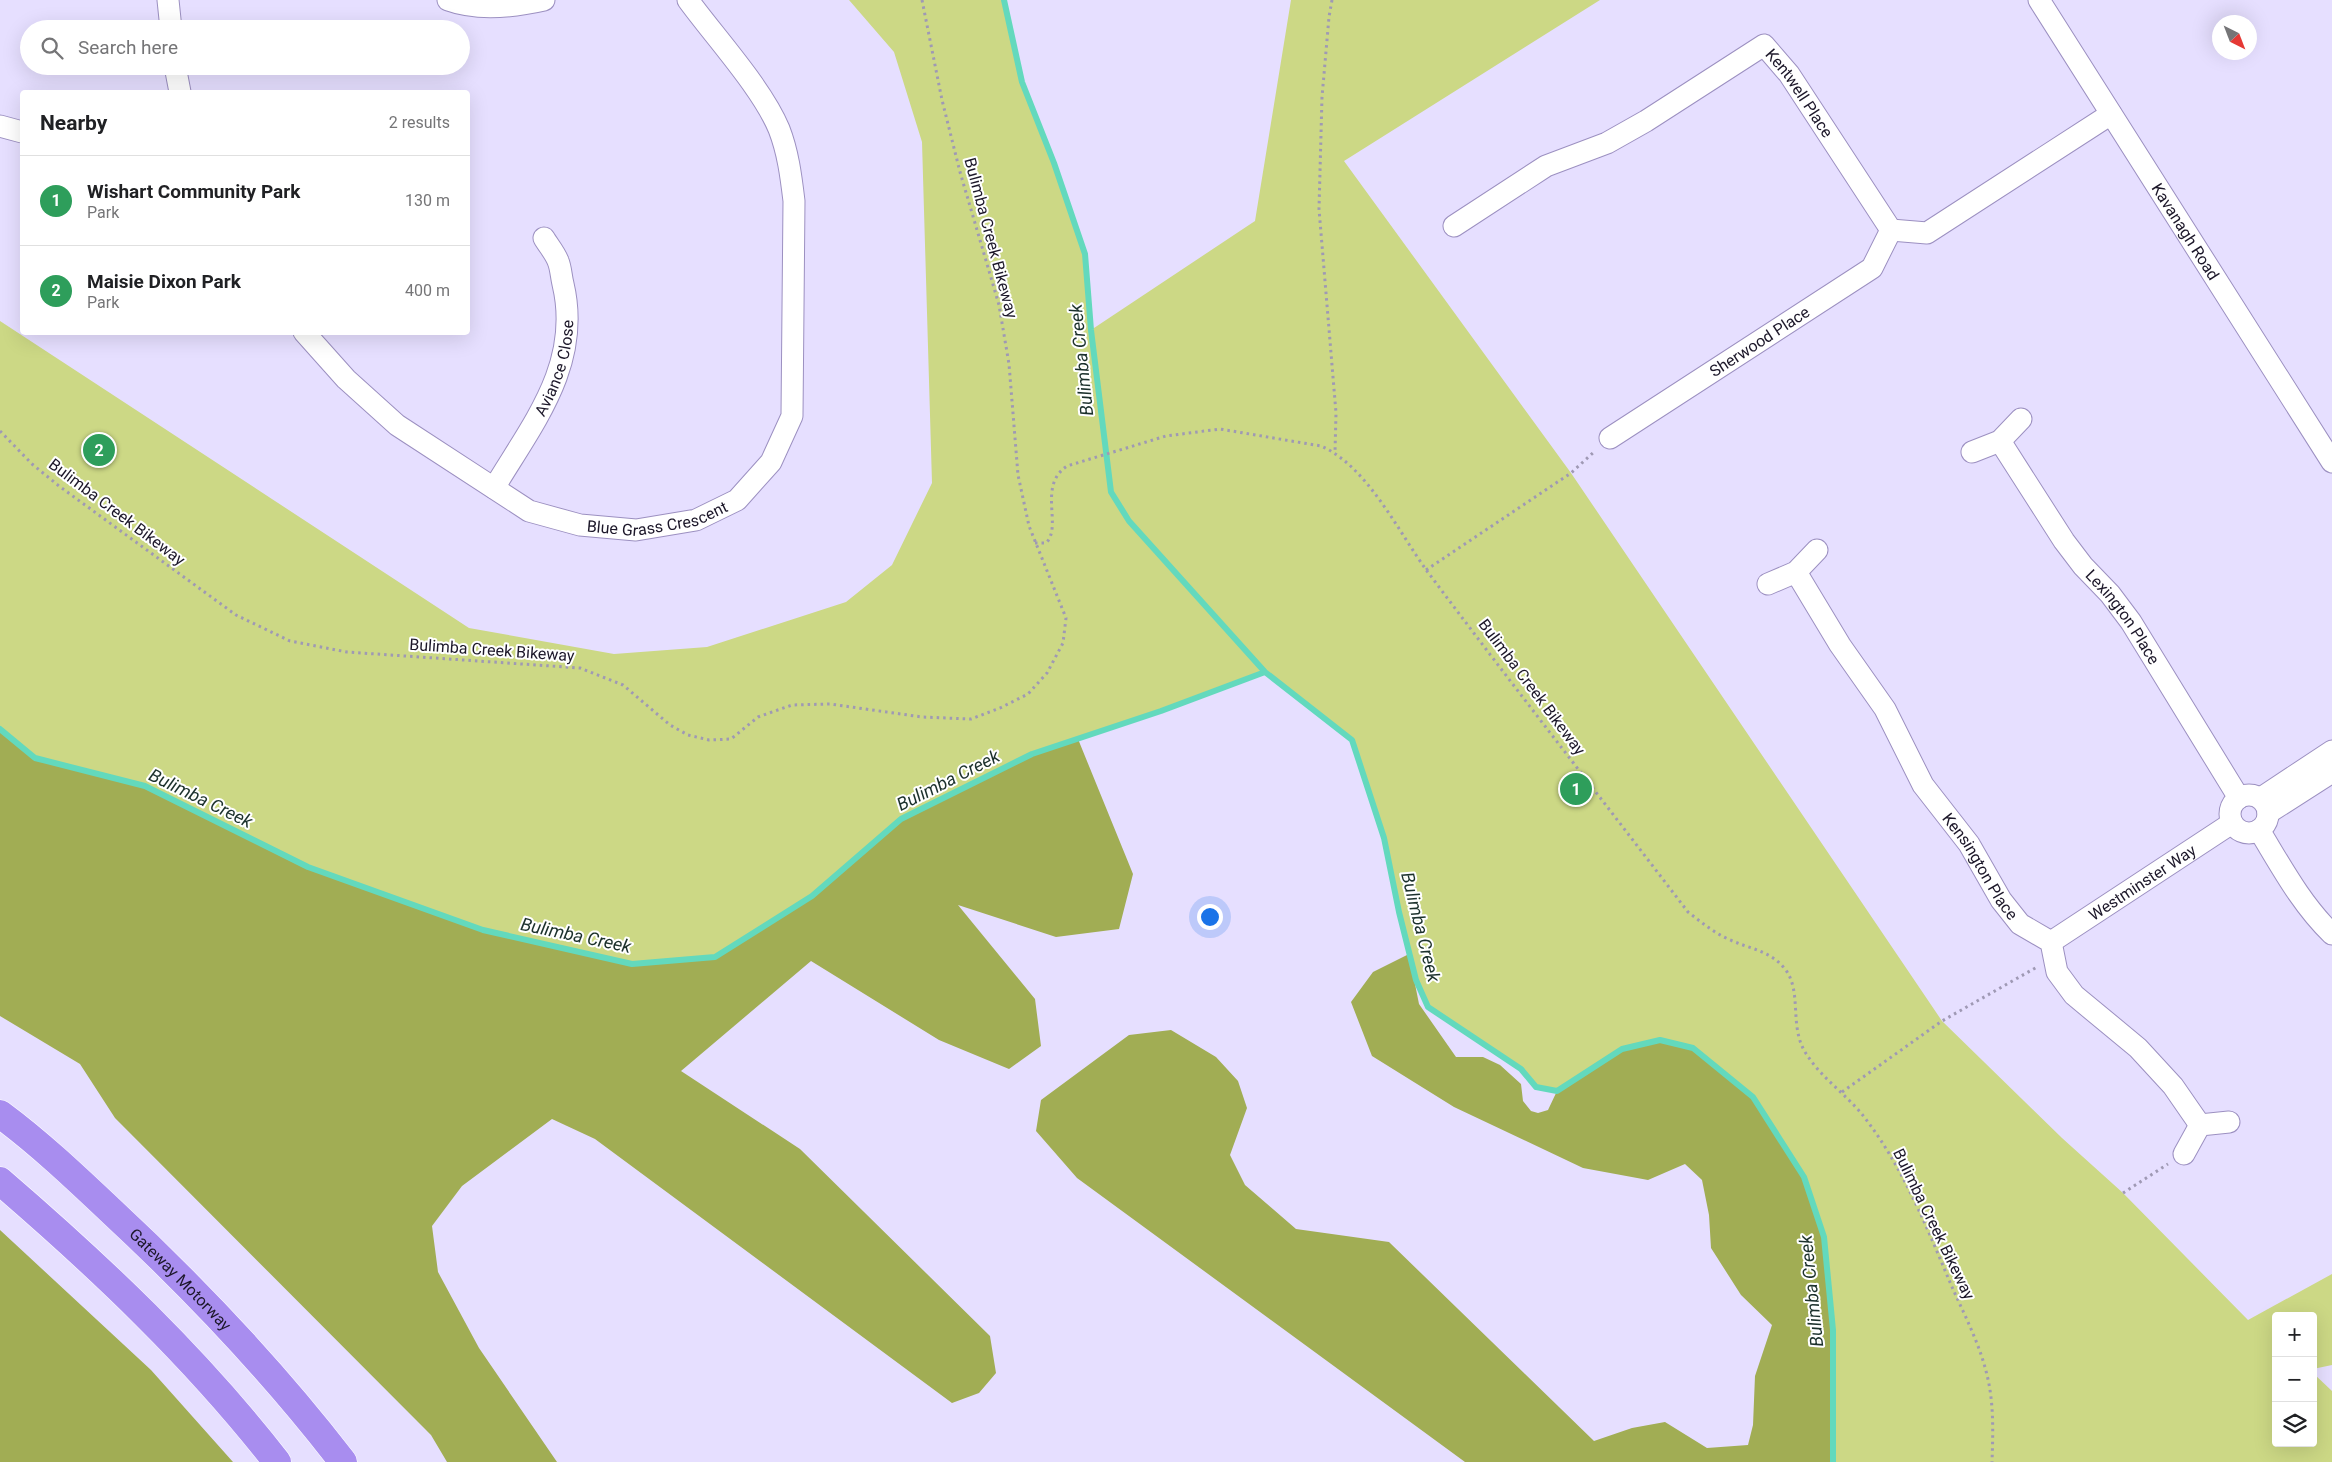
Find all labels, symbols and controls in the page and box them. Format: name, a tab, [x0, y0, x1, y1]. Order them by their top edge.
north arrow	[2212, 15, 2257, 60]
search box	[20, 20, 470, 75]
icon: search	[38, 34, 66, 62]
text: Search here	[78, 36, 178, 59]
street label: Kentwell Place	[1762, 45, 1837, 141]
text: Nearby	[40, 111, 107, 135]
text: 2 results	[389, 113, 450, 132]
street label: Bulimba Creek Bikeway	[960, 156, 1022, 321]
street label: Kavanagh Road	[2148, 179, 2223, 283]
text: Wishart Community Park	[87, 180, 300, 203]
text: 1	[51, 191, 61, 210]
text: 130 m	[405, 191, 450, 210]
text: Park	[87, 203, 119, 222]
text: Maisie Dixon Park	[87, 270, 241, 293]
text: 2	[51, 281, 61, 300]
text: 400 m	[405, 281, 450, 300]
text: Park	[87, 293, 119, 312]
water label: Bulimba Creek	[1065, 302, 1097, 417]
street label: Sherwood Place	[1706, 302, 1813, 380]
street label: Aviance Close	[530, 319, 577, 419]
pin: 2	[83, 431, 115, 469]
street label: Bulimba Creek Bikeway	[45, 455, 189, 570]
street label: Blue Grass Crescent	[586, 497, 730, 540]
street label: Lexington Place	[2082, 565, 2164, 668]
street label: Bulimba Creek Bikeway	[1475, 615, 1590, 759]
street label: Bulimba Creek Bikeway	[409, 635, 576, 665]
water label: Bulimba Creek	[893, 745, 1004, 815]
water label: Bulimba Creek	[146, 764, 257, 833]
pin: 1	[1560, 770, 1592, 808]
street label: Kensington Place	[1939, 809, 2022, 923]
street label: Westminster Way	[2085, 840, 2200, 924]
water label: Bulimba Creek	[1397, 870, 1445, 985]
your location	[1197, 904, 1223, 930]
water label: Bulimba Creek	[519, 913, 634, 957]
street label: Bulimba Creek Bikeway	[1889, 1145, 1979, 1303]
street label: Gateway Motorway	[126, 1224, 236, 1335]
water label: Bulimba Creek	[1795, 1233, 1827, 1348]
map controls	[2272, 1312, 2317, 1447]
button: +	[2272, 1312, 2317, 1357]
button: −	[2272, 1357, 2317, 1402]
button: layers	[2272, 1402, 2317, 1447]

